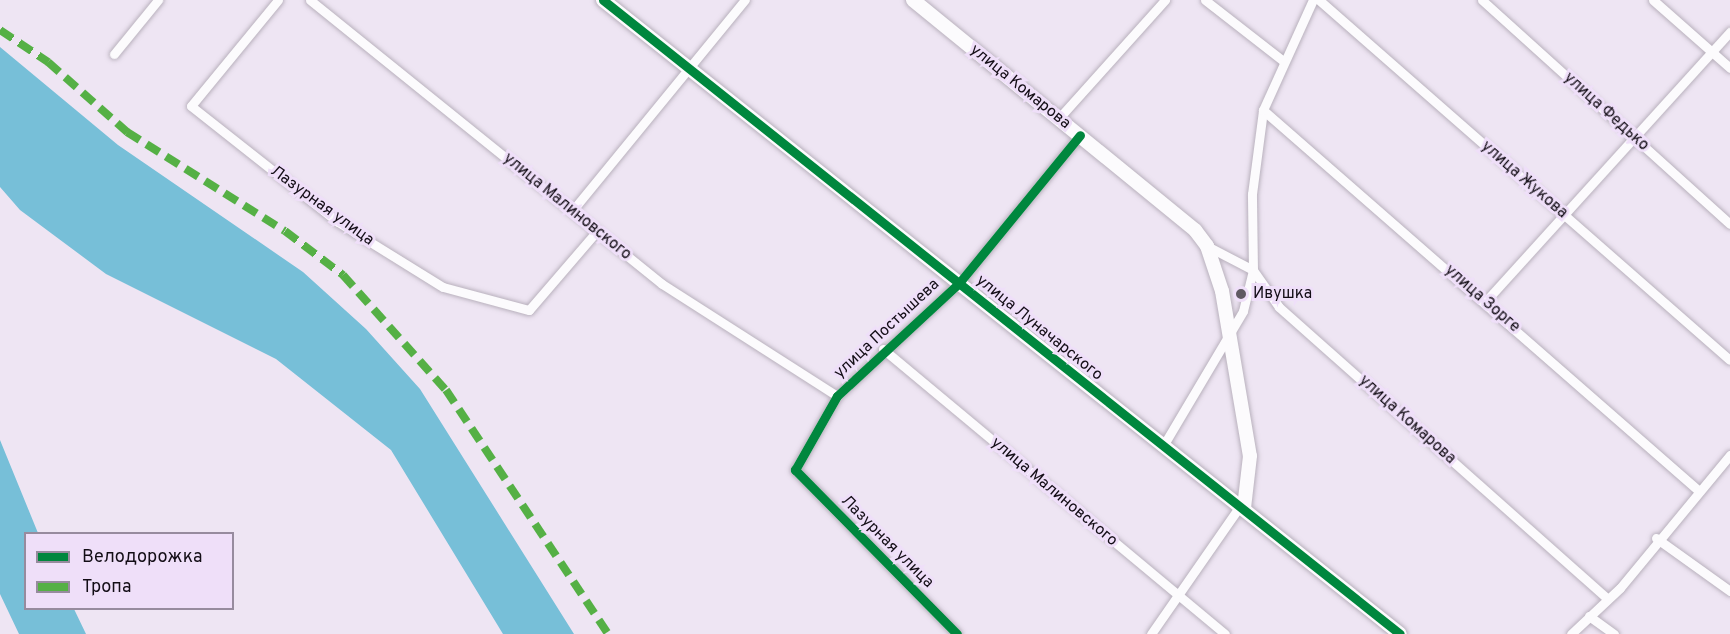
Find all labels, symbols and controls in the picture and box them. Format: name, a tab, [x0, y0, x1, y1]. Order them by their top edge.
street label: улица Комарова	[966, 41, 1074, 133]
street label: улица Федько	[1559, 69, 1653, 155]
street label: улица Жукова	[1477, 137, 1571, 223]
street label: улица Малиновского	[499, 149, 635, 265]
street label: Лазурная улица	[266, 162, 378, 250]
street label: улица Зорге	[1440, 261, 1524, 337]
street label: улица Луначарского	[972, 271, 1106, 385]
street label: улица Постышева	[830, 275, 944, 383]
place label: Ивушка	[1253, 284, 1312, 304]
marker: Ивушка	[1234, 287, 1248, 301]
street label: улица Комарова	[1355, 371, 1459, 469]
street label: улица Малиновского	[987, 433, 1121, 551]
street label: Лазурная улица	[837, 492, 937, 592]
legend	[24, 532, 234, 610]
text: Велодорожка	[82, 546, 202, 569]
text: Тропа	[82, 576, 131, 599]

